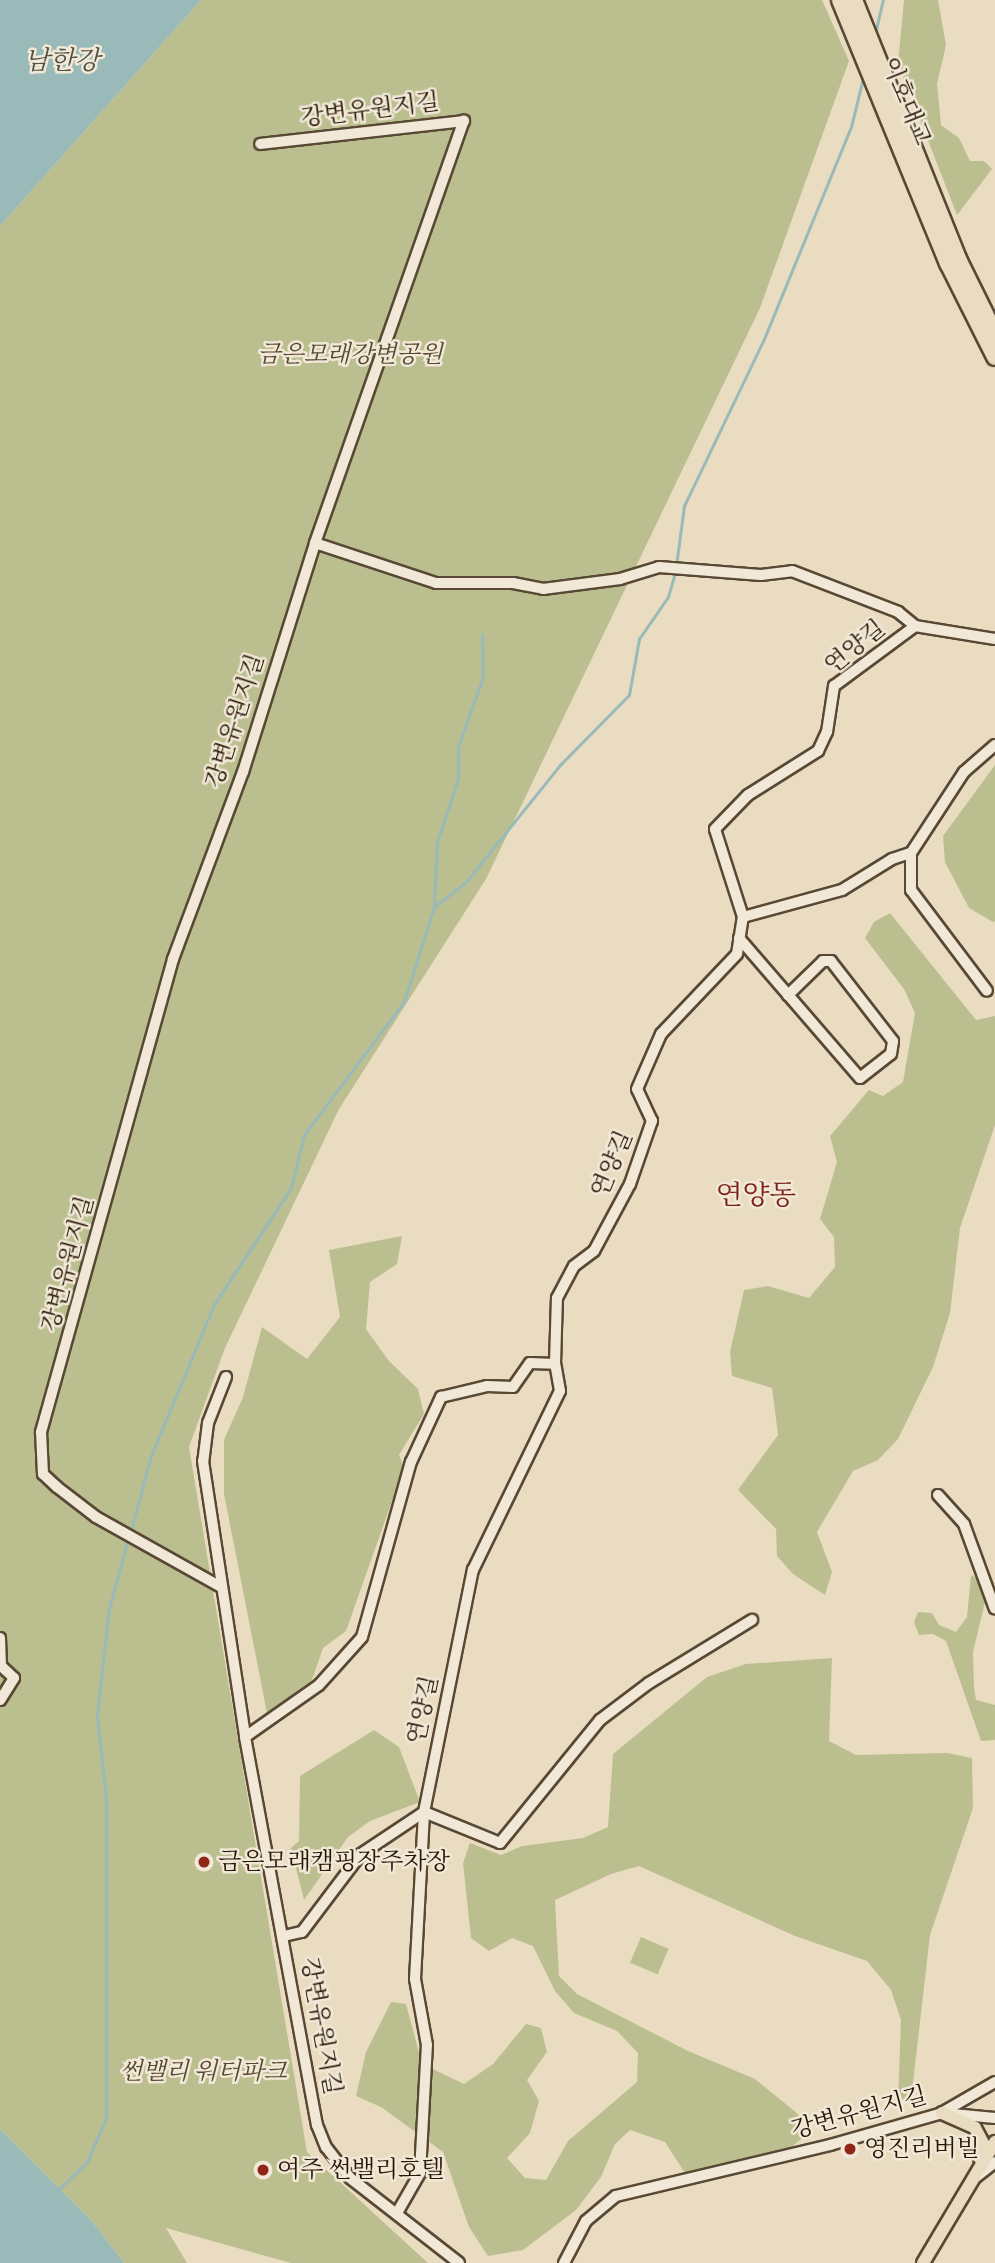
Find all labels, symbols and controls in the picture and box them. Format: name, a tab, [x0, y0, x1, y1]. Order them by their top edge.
water label: 남한강	[24, 45, 100, 77]
street label: 이호대교	[875, 53, 937, 149]
street label: 강변유원지길	[299, 87, 441, 133]
park label: 금은모래강변공원	[257, 341, 443, 369]
street label: 연양길	[819, 614, 891, 680]
street label: 강변유원지길	[200, 650, 270, 792]
street label: 연양길	[585, 1126, 639, 1202]
district label: 연양동	[715, 1178, 797, 1212]
street label: 강변유원지길	[36, 1193, 100, 1335]
street label: 연양길	[402, 1673, 444, 1747]
place label: 금은모래캠핑장주차장	[218, 1848, 450, 1876]
marker: 금은모래캠핑장주차장	[196, 1854, 212, 1870]
street label: 강변유원지길	[295, 1955, 347, 2097]
park label: 썬밸리 워터파크	[119, 2058, 287, 2086]
street label: 강변유원지길	[788, 2081, 930, 2145]
place label: 영진리버빌	[864, 2135, 980, 2163]
marker: 영진리버빌	[842, 2141, 858, 2157]
place label: 여주 썬밸리호텔	[277, 2156, 444, 2184]
marker: 여주 썬밸리호텔	[255, 2162, 271, 2178]

